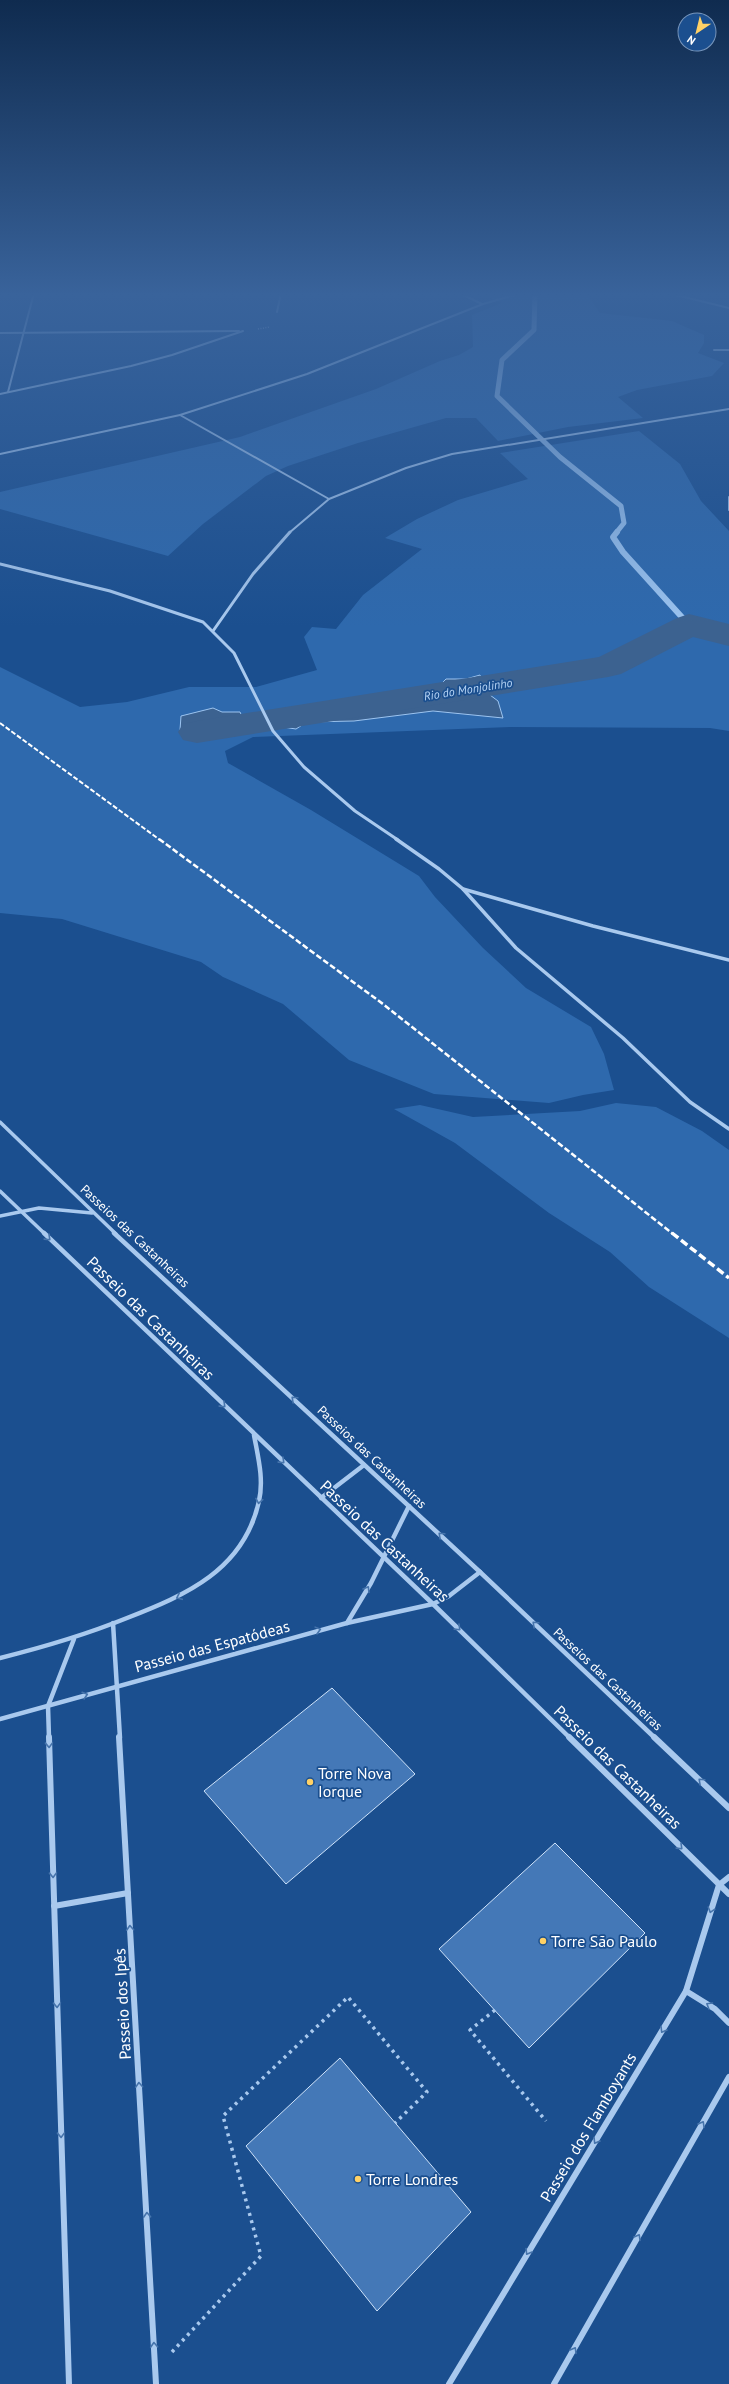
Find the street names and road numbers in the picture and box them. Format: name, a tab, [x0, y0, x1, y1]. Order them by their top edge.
street label: Passeios das Castanheiras	[77, 1181, 193, 1291]
street label: Passeio das Castanheiras	[83, 1252, 219, 1384]
street label: Passeios das Castanheiras	[314, 1402, 430, 1512]
street label: Passeio das Castanheiras	[316, 1476, 454, 1606]
street label: Passeio das Espatódeas	[132, 1616, 292, 1676]
street label: Passeios das Castanheiras	[550, 1624, 666, 1734]
street label: Passeio das Castanheiras	[550, 1701, 686, 1833]
street label: Passeio dos Ipês	[109, 1948, 135, 2060]
street label: Passeio dos Flamboyants	[536, 2049, 641, 2205]

